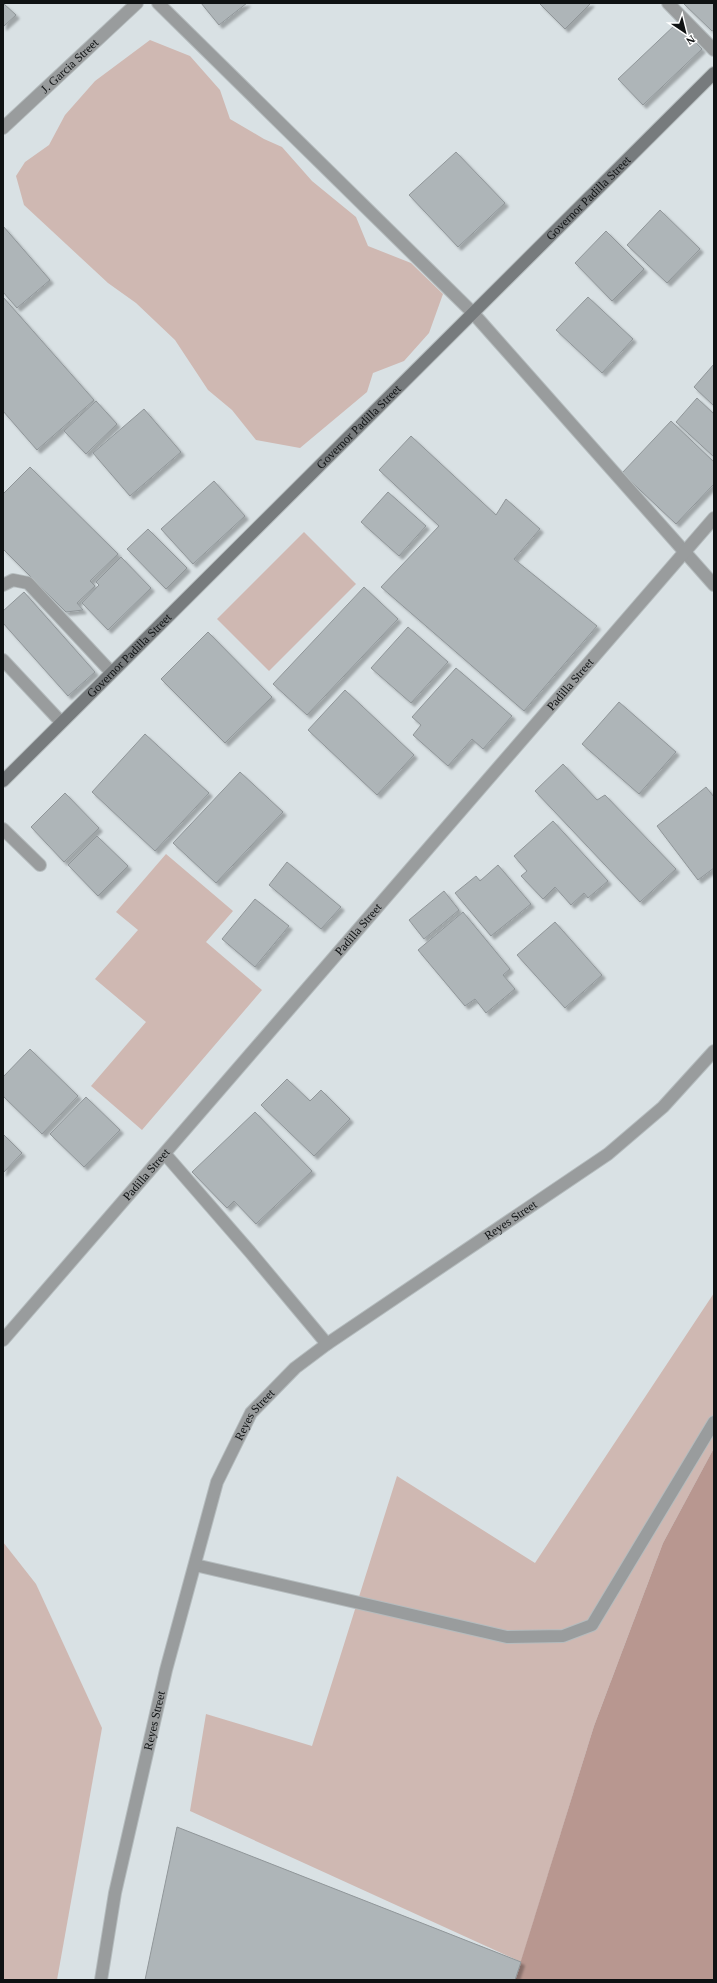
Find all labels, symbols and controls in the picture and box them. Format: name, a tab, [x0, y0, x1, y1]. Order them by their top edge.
north arrow	[665, 12, 705, 52]
text: N	[684, 33, 697, 47]
street label: J. Garcia Street	[38, 35, 102, 96]
street label: Governor Padilla Street	[543, 153, 634, 243]
street label: Governor Padilla Street	[314, 381, 404, 472]
street label: Governor Padilla Street	[84, 610, 175, 700]
street label: Padilla Street	[544, 655, 597, 713]
street label: Padilla Street	[332, 900, 385, 958]
street label: Padilla Street	[120, 1145, 173, 1203]
street label: Reyes Street	[482, 1197, 540, 1243]
street label: Reyes Street	[232, 1386, 278, 1443]
street label: Reyes Street	[141, 1689, 168, 1752]

